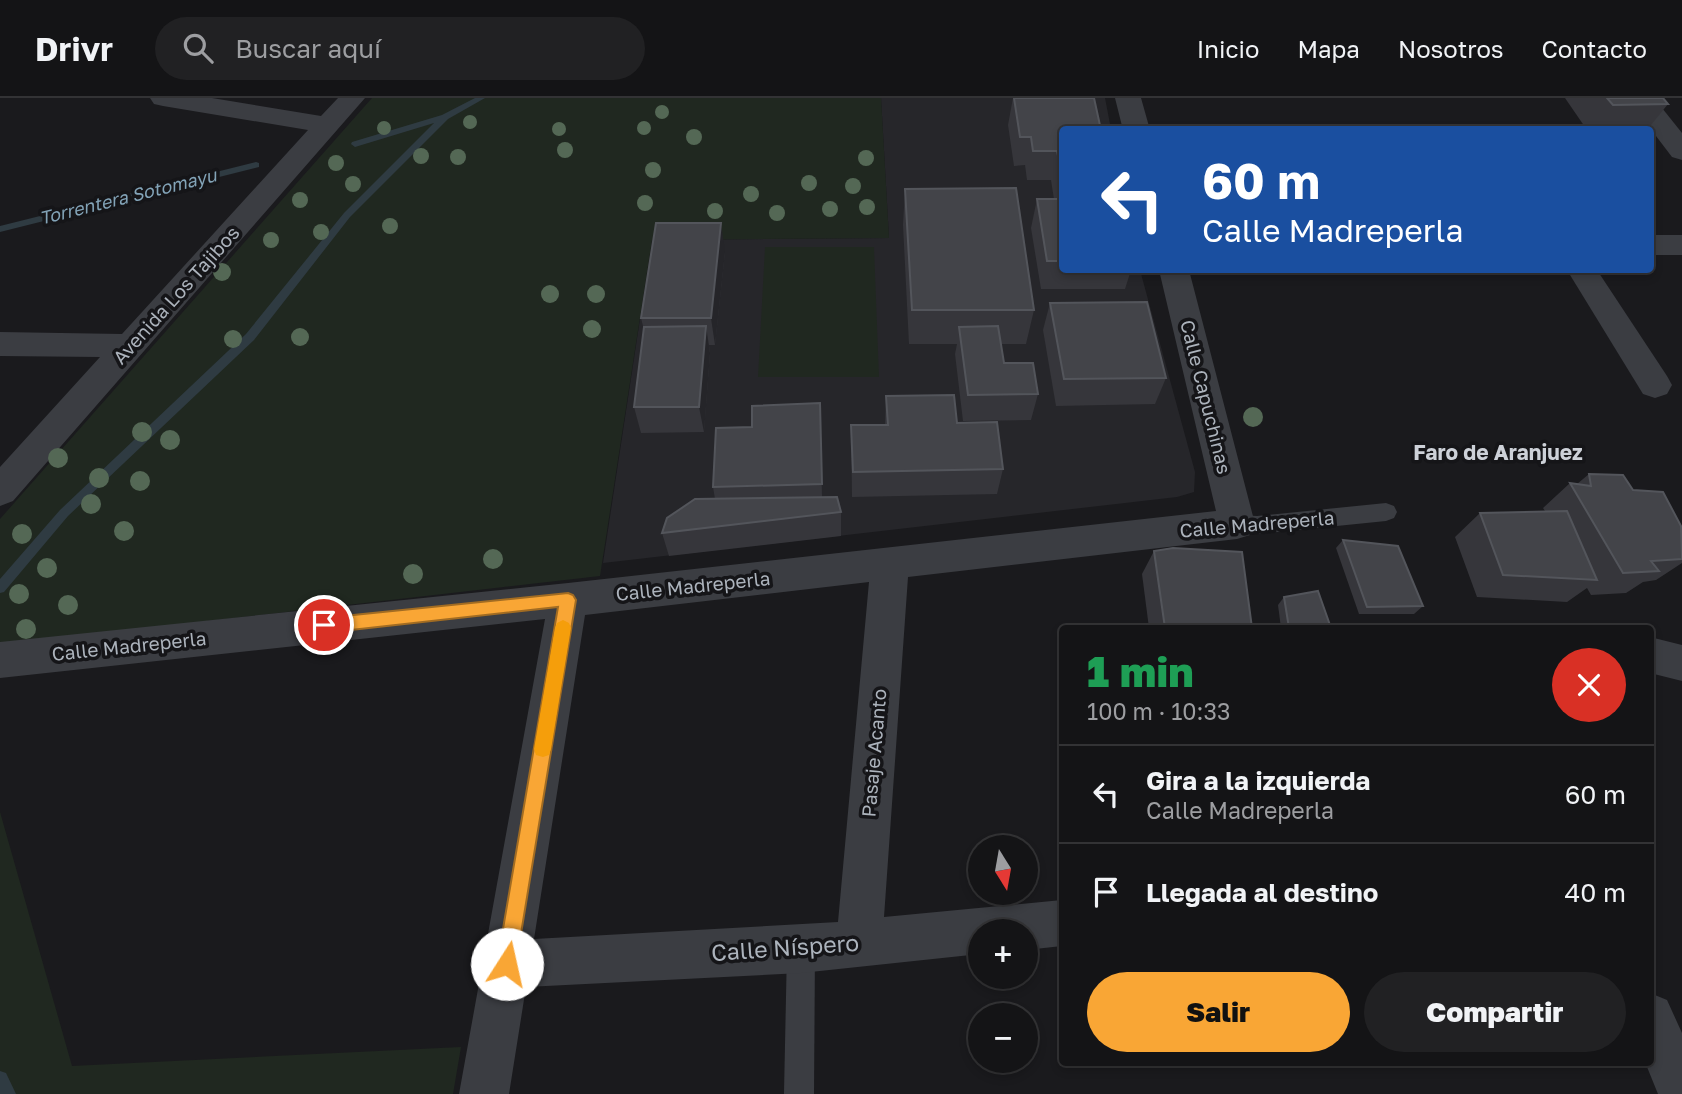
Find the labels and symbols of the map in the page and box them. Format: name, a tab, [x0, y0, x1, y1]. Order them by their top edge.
water label: Torrentera Sotomayu	[37, 163, 220, 229]
street label: Avenida Los Tajibos	[108, 221, 244, 368]
street label: Calle Capuchinas	[1176, 318, 1237, 476]
district label: Faro de Aranjuez	[1413, 439, 1583, 465]
street label: Calle Madreperla	[1179, 505, 1335, 542]
street label: Calle Madreperla	[615, 566, 771, 605]
pin	[294, 595, 354, 655]
street label: Calle Madreperla	[51, 626, 207, 665]
street label: Pasaje Acanto	[856, 688, 891, 818]
north arrow	[968, 835, 1038, 905]
position arrow	[470, 927, 544, 1001]
street label: Calle Níspero	[710, 928, 860, 966]

